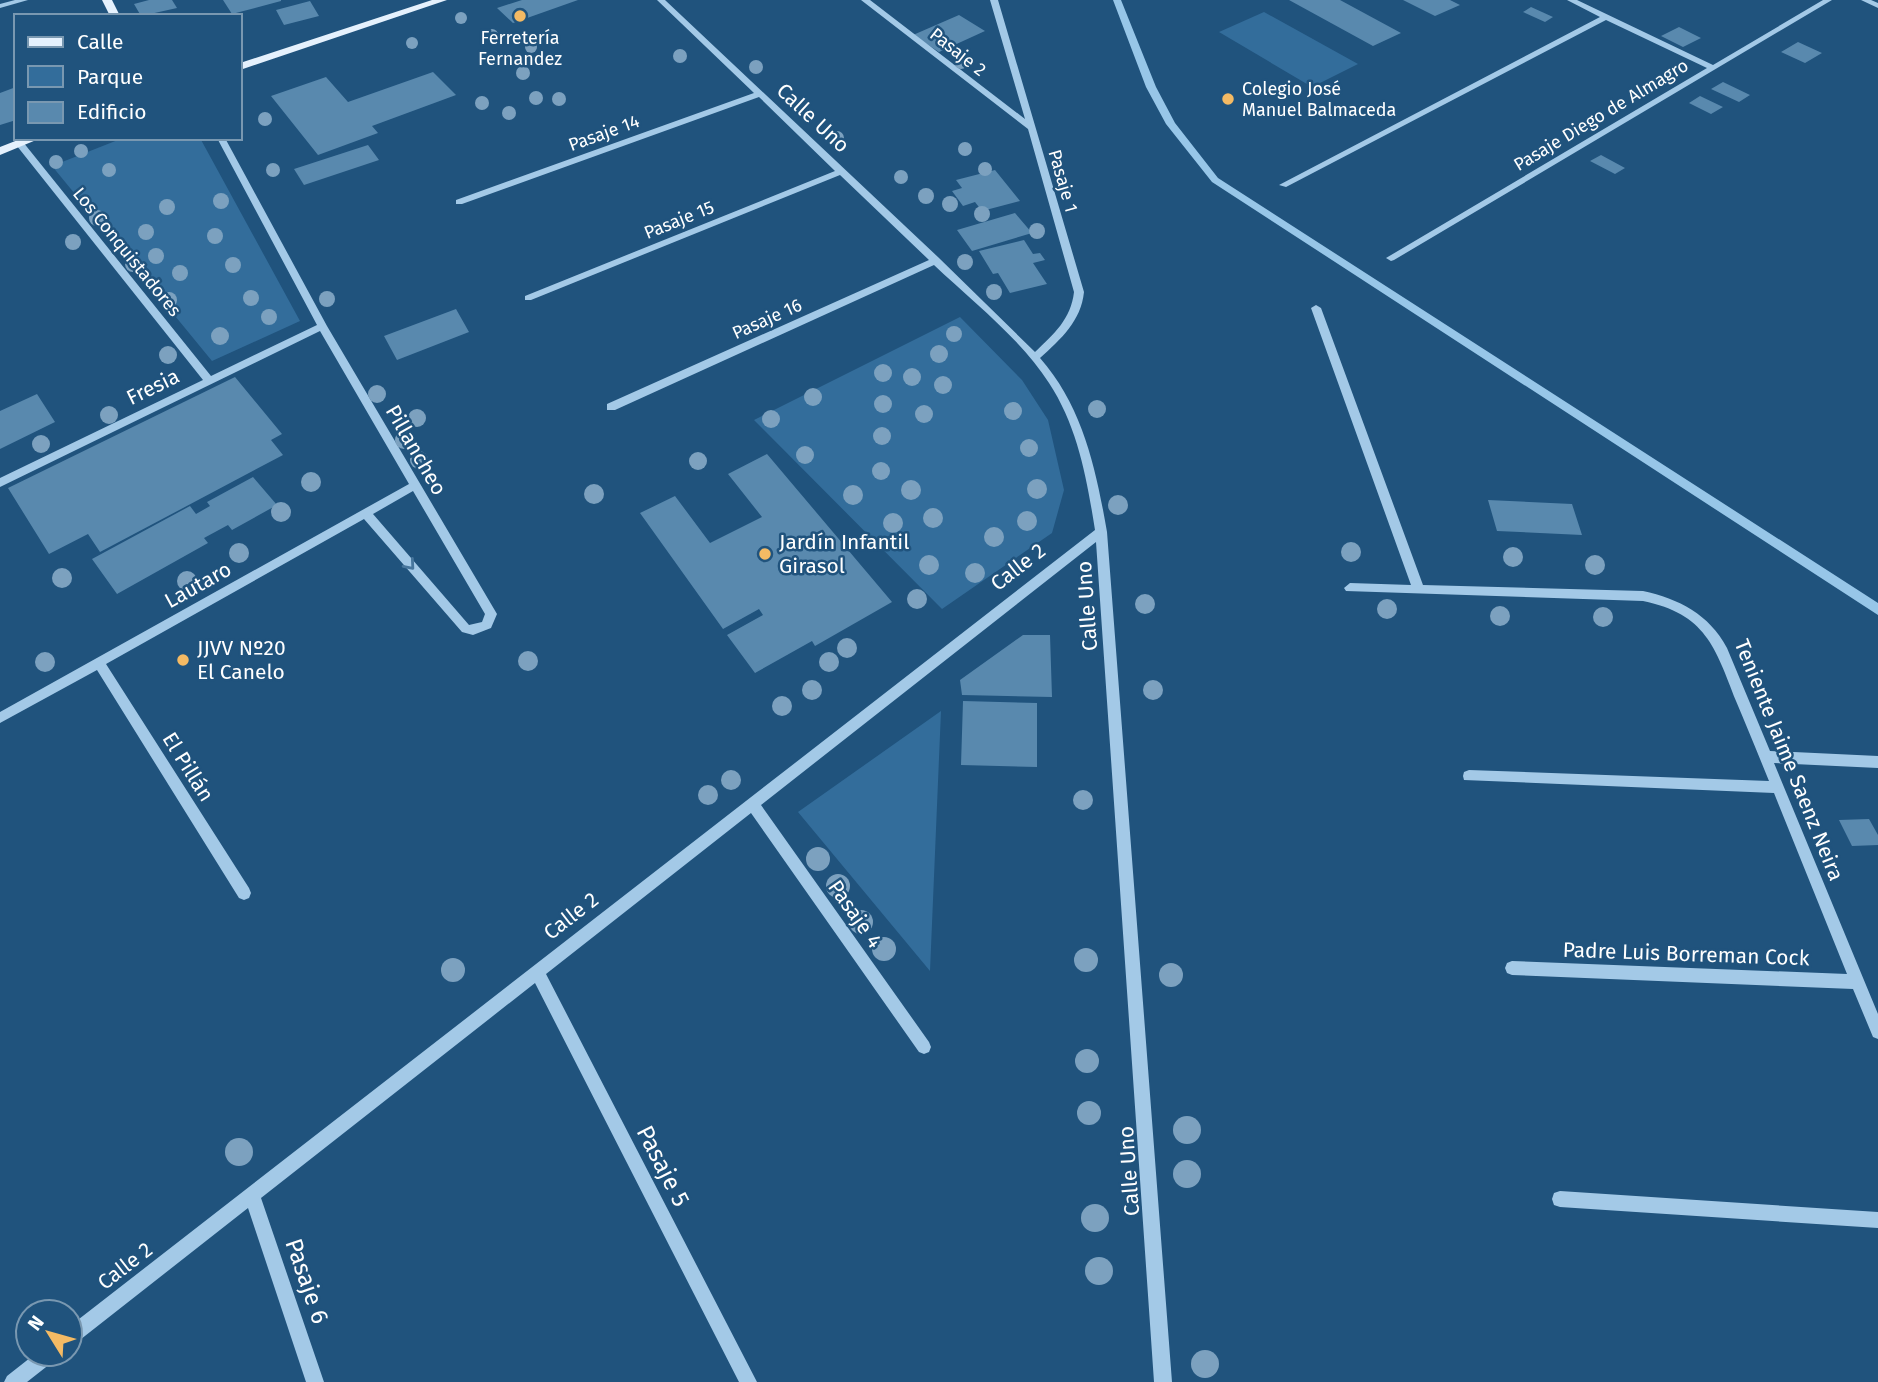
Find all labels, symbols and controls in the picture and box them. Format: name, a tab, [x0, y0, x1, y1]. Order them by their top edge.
marker: Ferretería Fernandez	[512, 8, 528, 24]
legend	[14, 14, 242, 140]
street label: Pasaje 2	[925, 23, 991, 81]
place label: Ferretería Fernandez	[478, 27, 562, 70]
text: Calle	[77, 29, 123, 55]
street label: Pasaje Diego de Almagro	[1510, 54, 1692, 176]
text: Parque	[77, 64, 143, 90]
street label: Calle Uno	[771, 78, 855, 158]
place label: Colegio José Manuel Balmaceda	[1242, 78, 1396, 121]
marker: Colegio José Manuel Balmaceda	[1220, 91, 1236, 107]
text: Edificio	[77, 99, 147, 125]
street label: Pasaje 14	[566, 110, 643, 156]
street label: Pasaje 1	[1044, 147, 1082, 215]
street label: Los Conquistadores	[68, 183, 186, 321]
street label: Pasaje 15	[641, 196, 717, 244]
street label: Pasaje 16	[729, 294, 805, 344]
street label: Fresia	[122, 363, 184, 411]
street label: Pillancheo	[380, 400, 452, 500]
place label: Jardín Infantil Girasol	[779, 529, 909, 579]
street label: Calle 2	[985, 538, 1051, 596]
marker: Jardín Infantil Girasol	[757, 546, 773, 562]
street label: Lautaro	[160, 556, 236, 614]
one-way arrow	[402, 556, 414, 569]
street label: Calle Uno	[1071, 560, 1103, 652]
place label: JJVV Nº20 El Canelo	[197, 635, 286, 685]
street label: Teniente Jaime Saenz Neira	[1729, 636, 1849, 884]
marker: JJVV Nº20 El Canelo	[175, 652, 191, 668]
street label: El Pillán	[157, 728, 219, 806]
street label: Pasaje 4	[822, 875, 888, 953]
street label: Calle 2	[538, 887, 604, 945]
street label: Padre Luis Borreman Cock	[1562, 937, 1810, 971]
street label: Pasaje 5	[631, 1121, 695, 1211]
street label: Calle Uno	[1113, 1125, 1145, 1217]
street label: Pasaje 6	[279, 1235, 335, 1327]
street label: Calle 2	[92, 1237, 158, 1295]
north arrow	[14, 1298, 84, 1368]
text: N	[23, 1311, 49, 1335]

